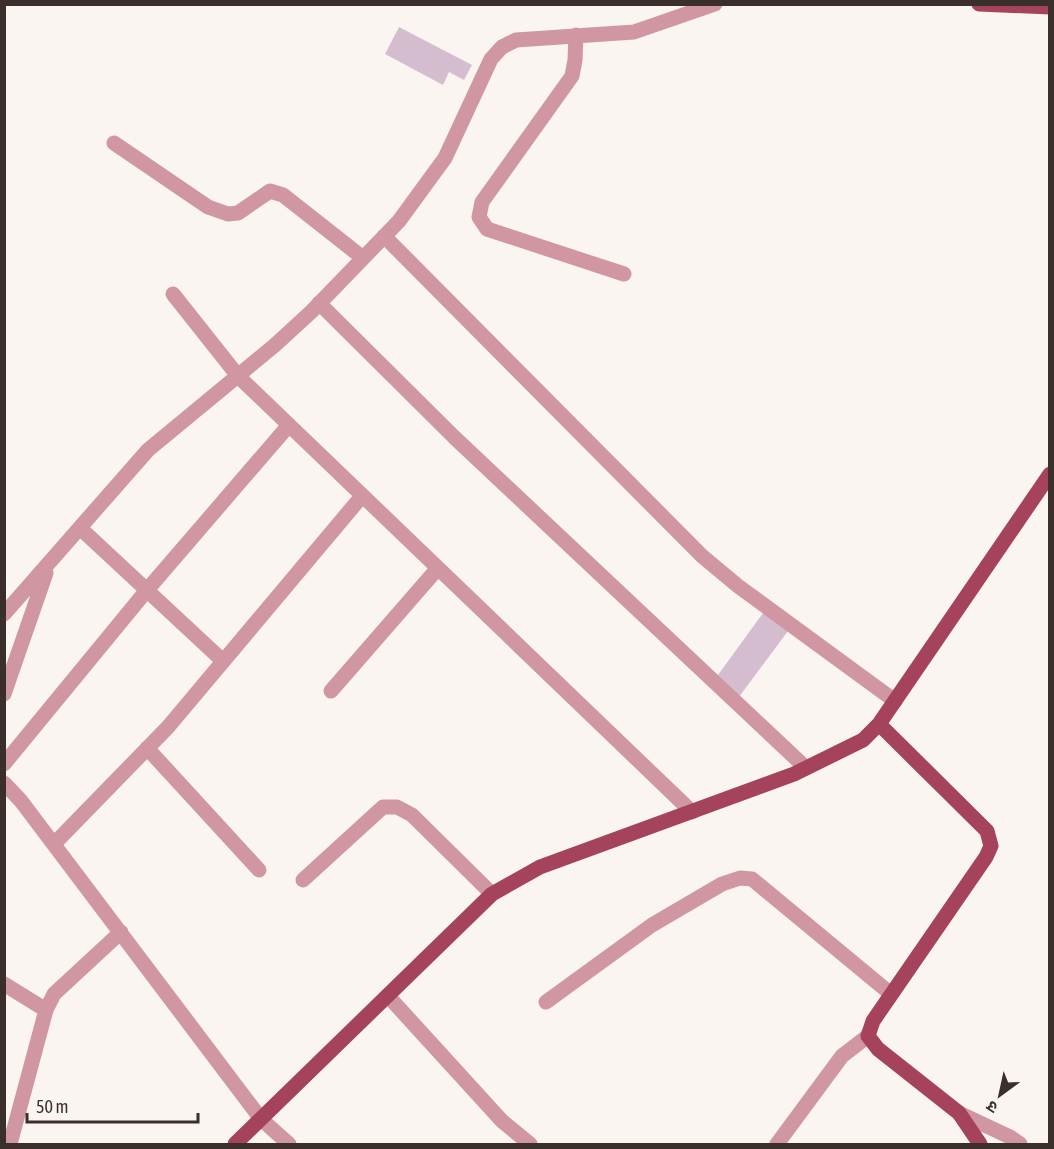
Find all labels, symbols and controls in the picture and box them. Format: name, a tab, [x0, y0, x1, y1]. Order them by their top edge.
north arrow	[970, 1065, 1030, 1125]
scale bar	[27, 1086, 198, 1124]
text: 50 m	[36, 1096, 68, 1117]
text: उ	[982, 1097, 1001, 1118]

